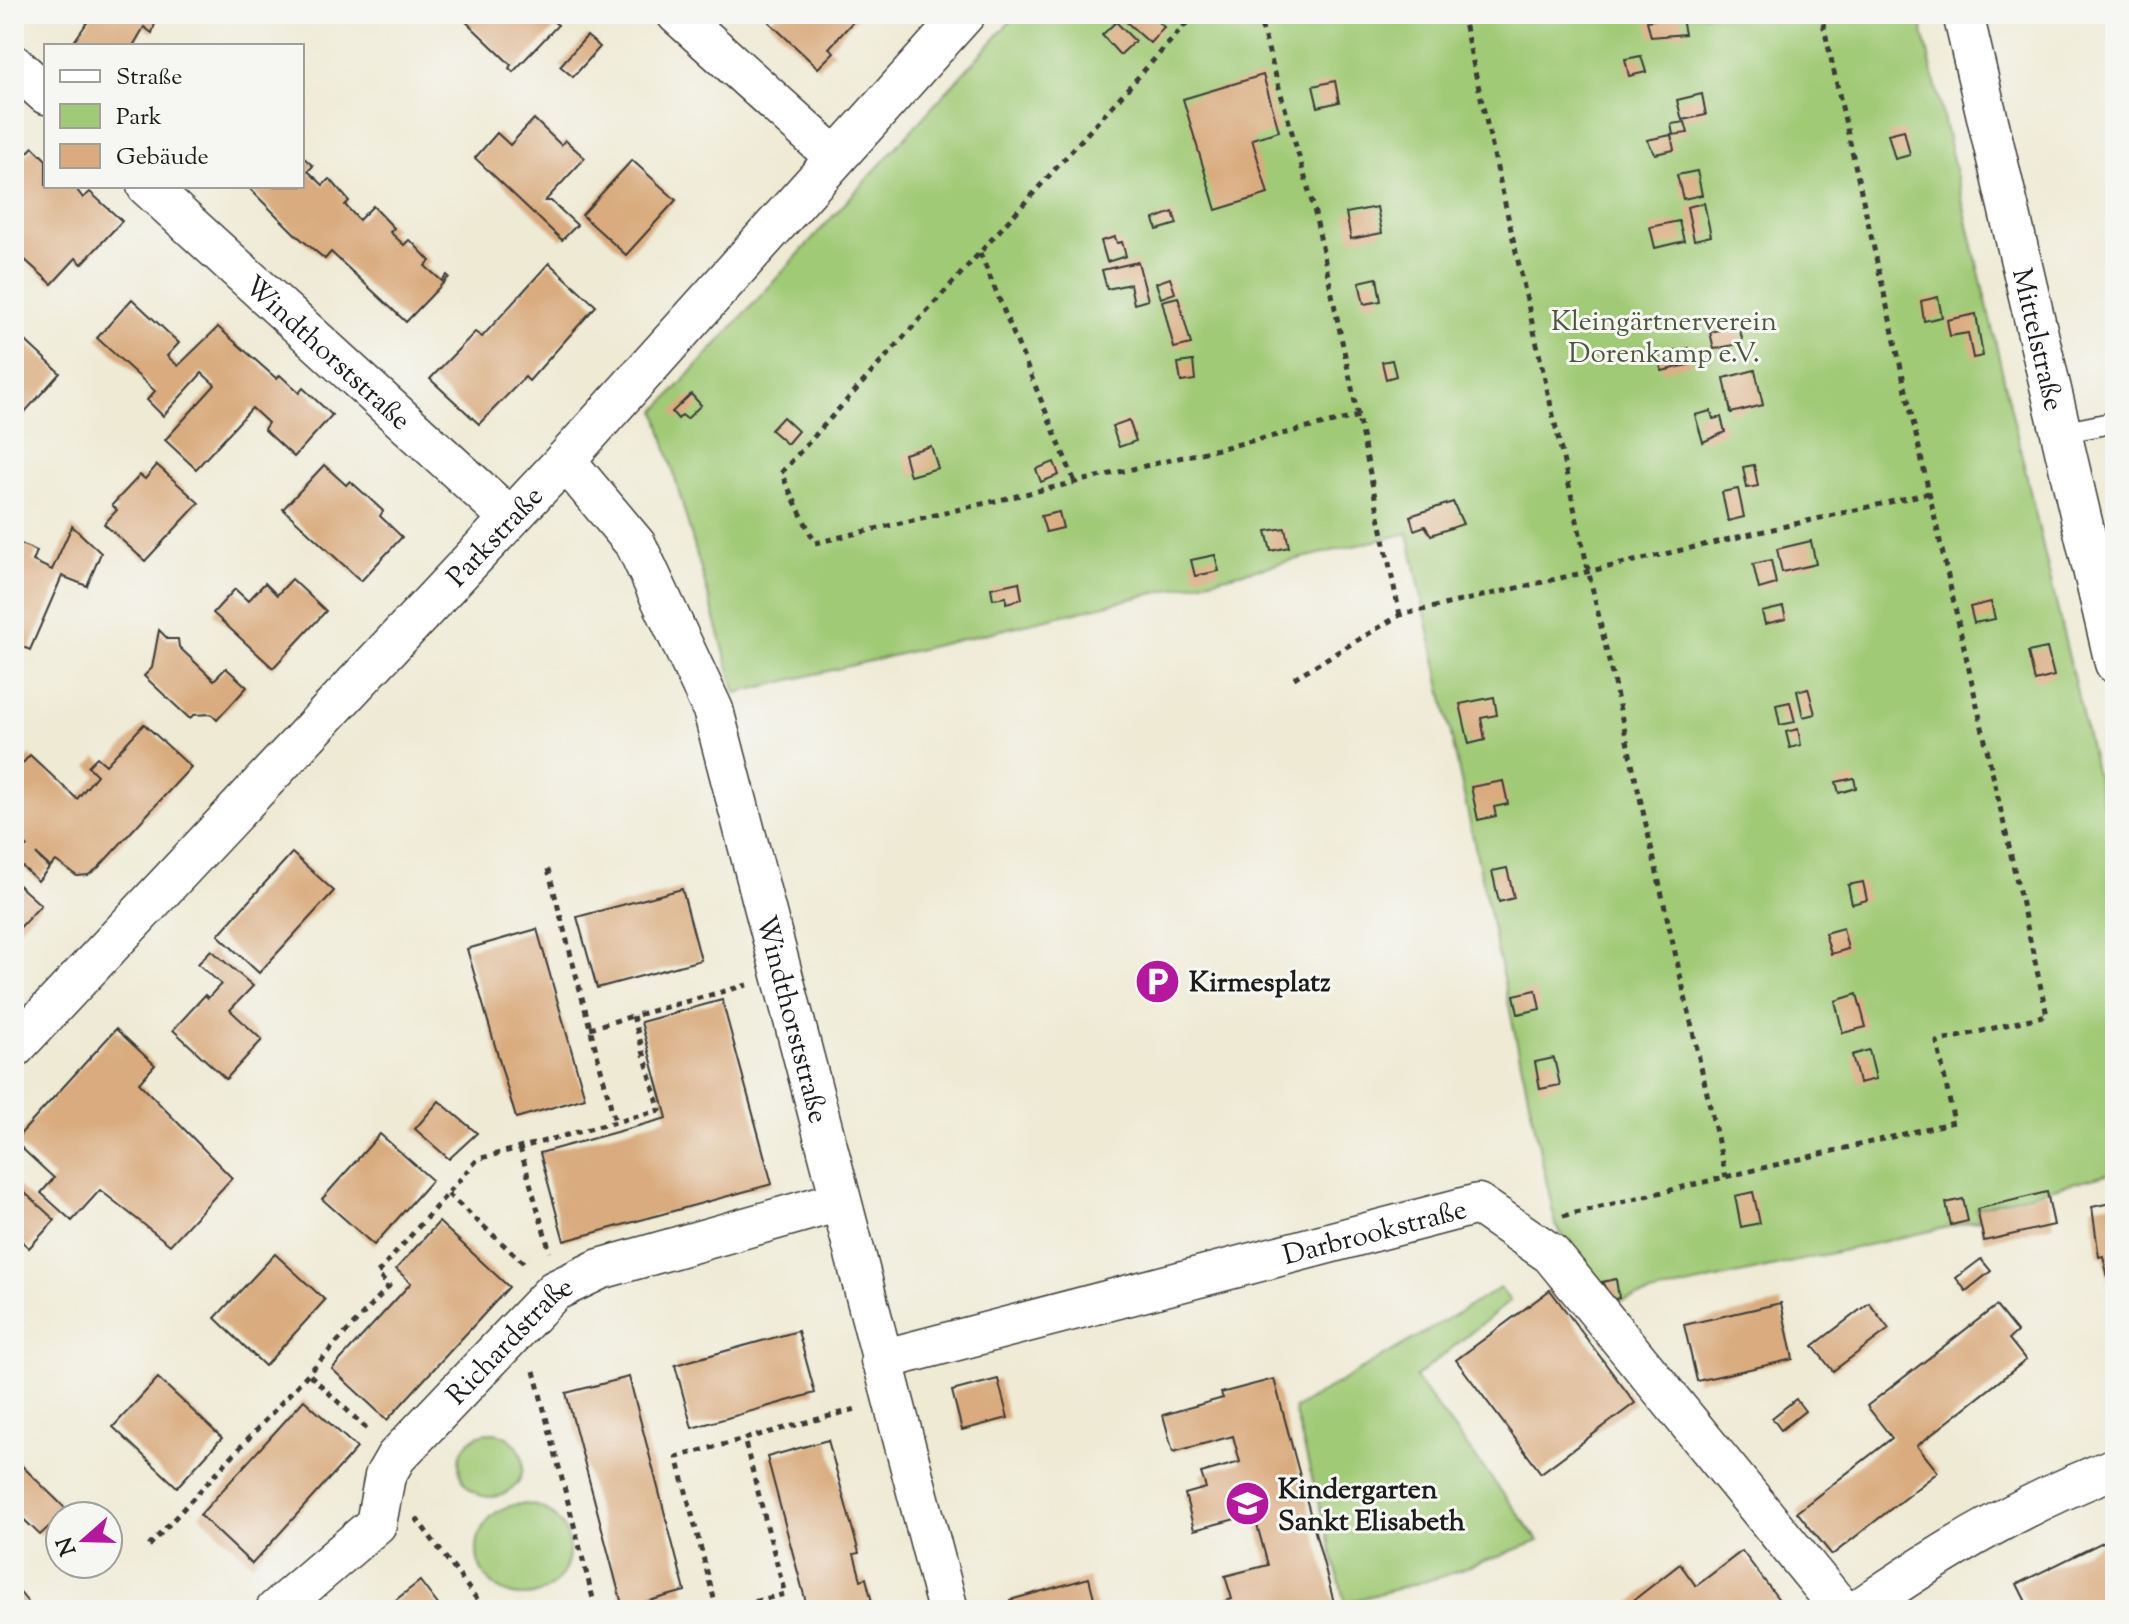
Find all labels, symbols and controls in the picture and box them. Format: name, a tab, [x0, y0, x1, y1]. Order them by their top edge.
legend	[44, 44, 304, 188]
text: Straße	[116, 61, 182, 95]
text: Park	[116, 101, 162, 135]
text: Gebäude	[116, 141, 209, 175]
street label: Mittelstraße	[2000, 265, 2072, 415]
street label: Windthorststraße	[234, 268, 419, 441]
park label: Kleingärtnerverein Dorenkamp e.V.	[1551, 303, 1777, 375]
street label: Parkstraße	[439, 478, 554, 597]
street label: Windthorststraße	[744, 911, 837, 1128]
parking icon: Kirmesplatz	[1134, 957, 1182, 1005]
place label: Kirmesplatz	[1189, 964, 1331, 1004]
street label: Darbrookstraße	[1279, 1191, 1471, 1277]
street label: Richardstraße	[438, 1268, 580, 1415]
place label: Kindergarten Sankt Elisabeth	[1278, 1471, 1466, 1543]
school or university icon: Kindergarten Sankt Elisabeth	[1223, 1480, 1271, 1528]
north arrow	[44, 1500, 124, 1580]
text: N	[50, 1532, 86, 1560]

